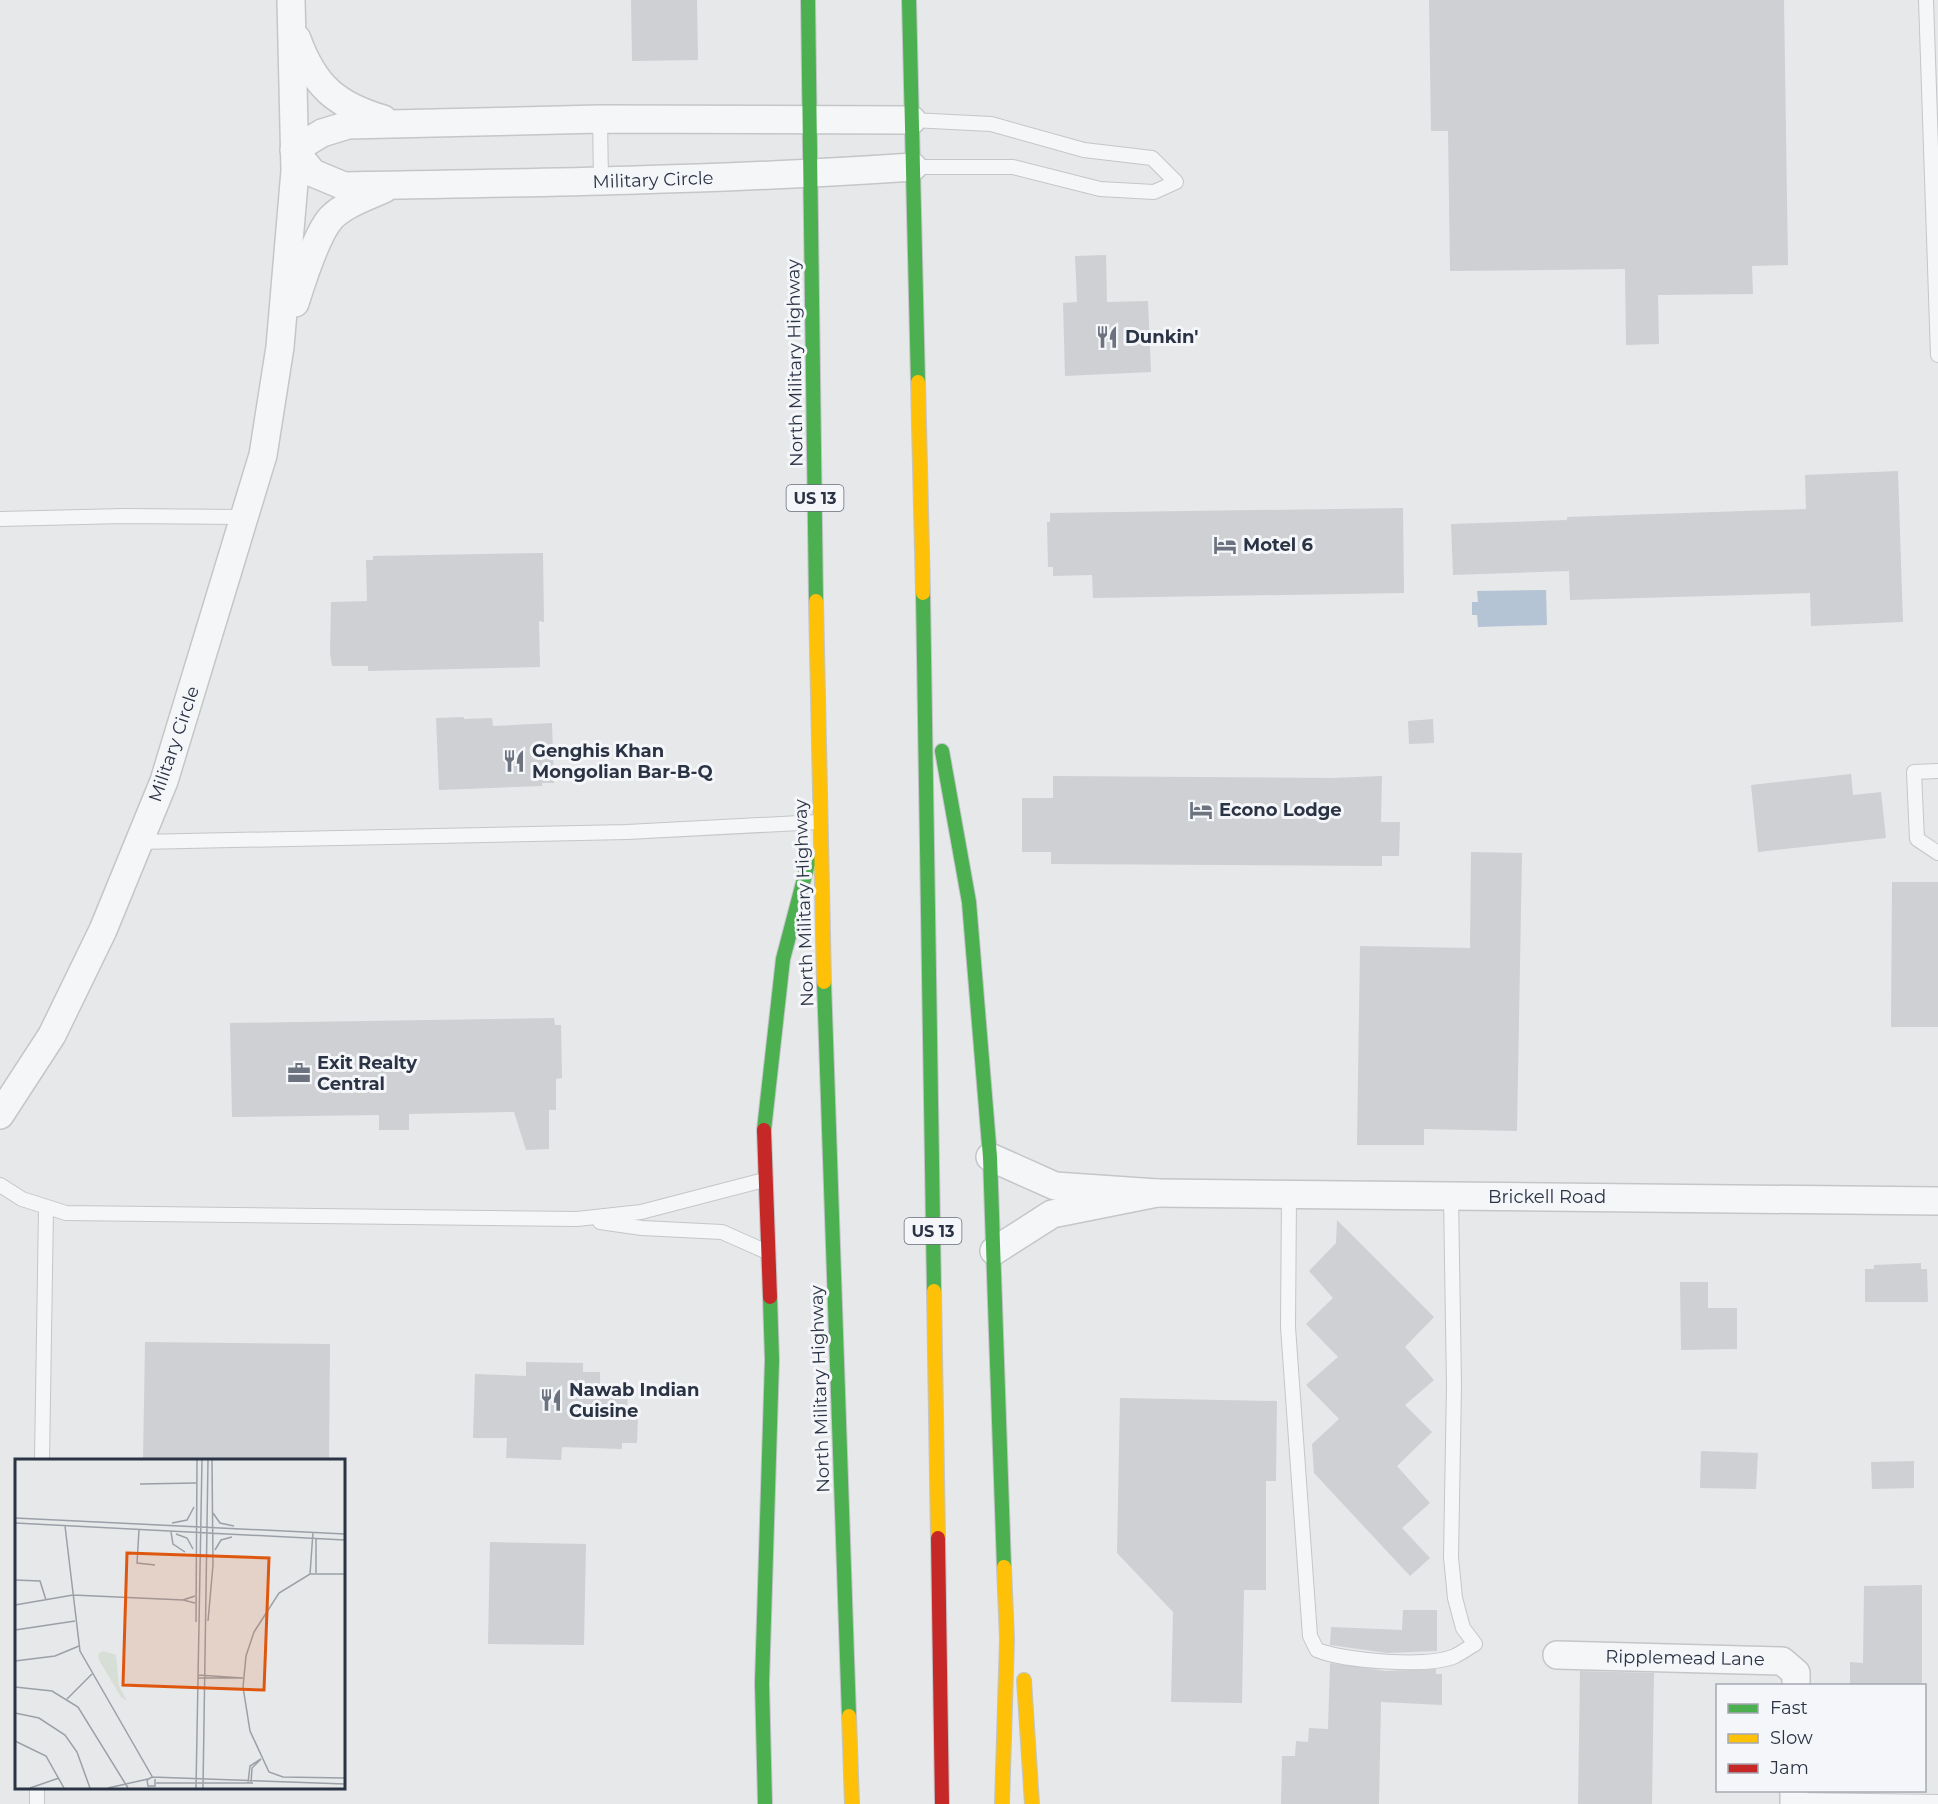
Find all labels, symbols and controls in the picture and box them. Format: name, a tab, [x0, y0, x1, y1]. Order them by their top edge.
street label: Military Circle	[592, 167, 714, 193]
street label: North Military Highway	[782, 259, 808, 467]
restaurant icon: Dunkin'	[1094, 324, 1120, 350]
place label: Dunkin'	[1125, 326, 1198, 348]
road number: US 13	[786, 485, 844, 511]
hotel icon: Motel 6	[1212, 532, 1238, 558]
place label: Motel 6	[1243, 534, 1313, 556]
street label: Military Circle	[144, 683, 204, 805]
place label: Genghis Khan Mongolian Bar-B-Q	[532, 740, 714, 783]
restaurant icon: Genghis Khan Mongolian Bar-B-Q	[501, 748, 527, 774]
hotel icon: Econo Lodge	[1188, 797, 1214, 823]
street label: North Military Highway	[789, 799, 819, 1007]
place label: Econo Lodge	[1219, 799, 1342, 821]
place label: Exit Realty Central	[317, 1052, 417, 1095]
office icon: Exit Realty Central	[286, 1060, 312, 1086]
street label: Brickell Road	[1488, 1186, 1606, 1208]
road number: US 13	[904, 1218, 962, 1244]
street label: North Military Highway	[805, 1285, 835, 1493]
place label: Nawab Indian Cuisine	[569, 1379, 699, 1422]
restaurant icon: Nawab Indian Cuisine	[538, 1387, 564, 1413]
inset map	[15, 1459, 345, 1789]
street label: Ripplemead Lane	[1605, 1646, 1765, 1670]
legend	[1716, 1684, 1926, 1792]
text: Fast	[1770, 1697, 1808, 1719]
text: Slow	[1770, 1727, 1813, 1749]
text: Jam	[1769, 1757, 1809, 1779]

